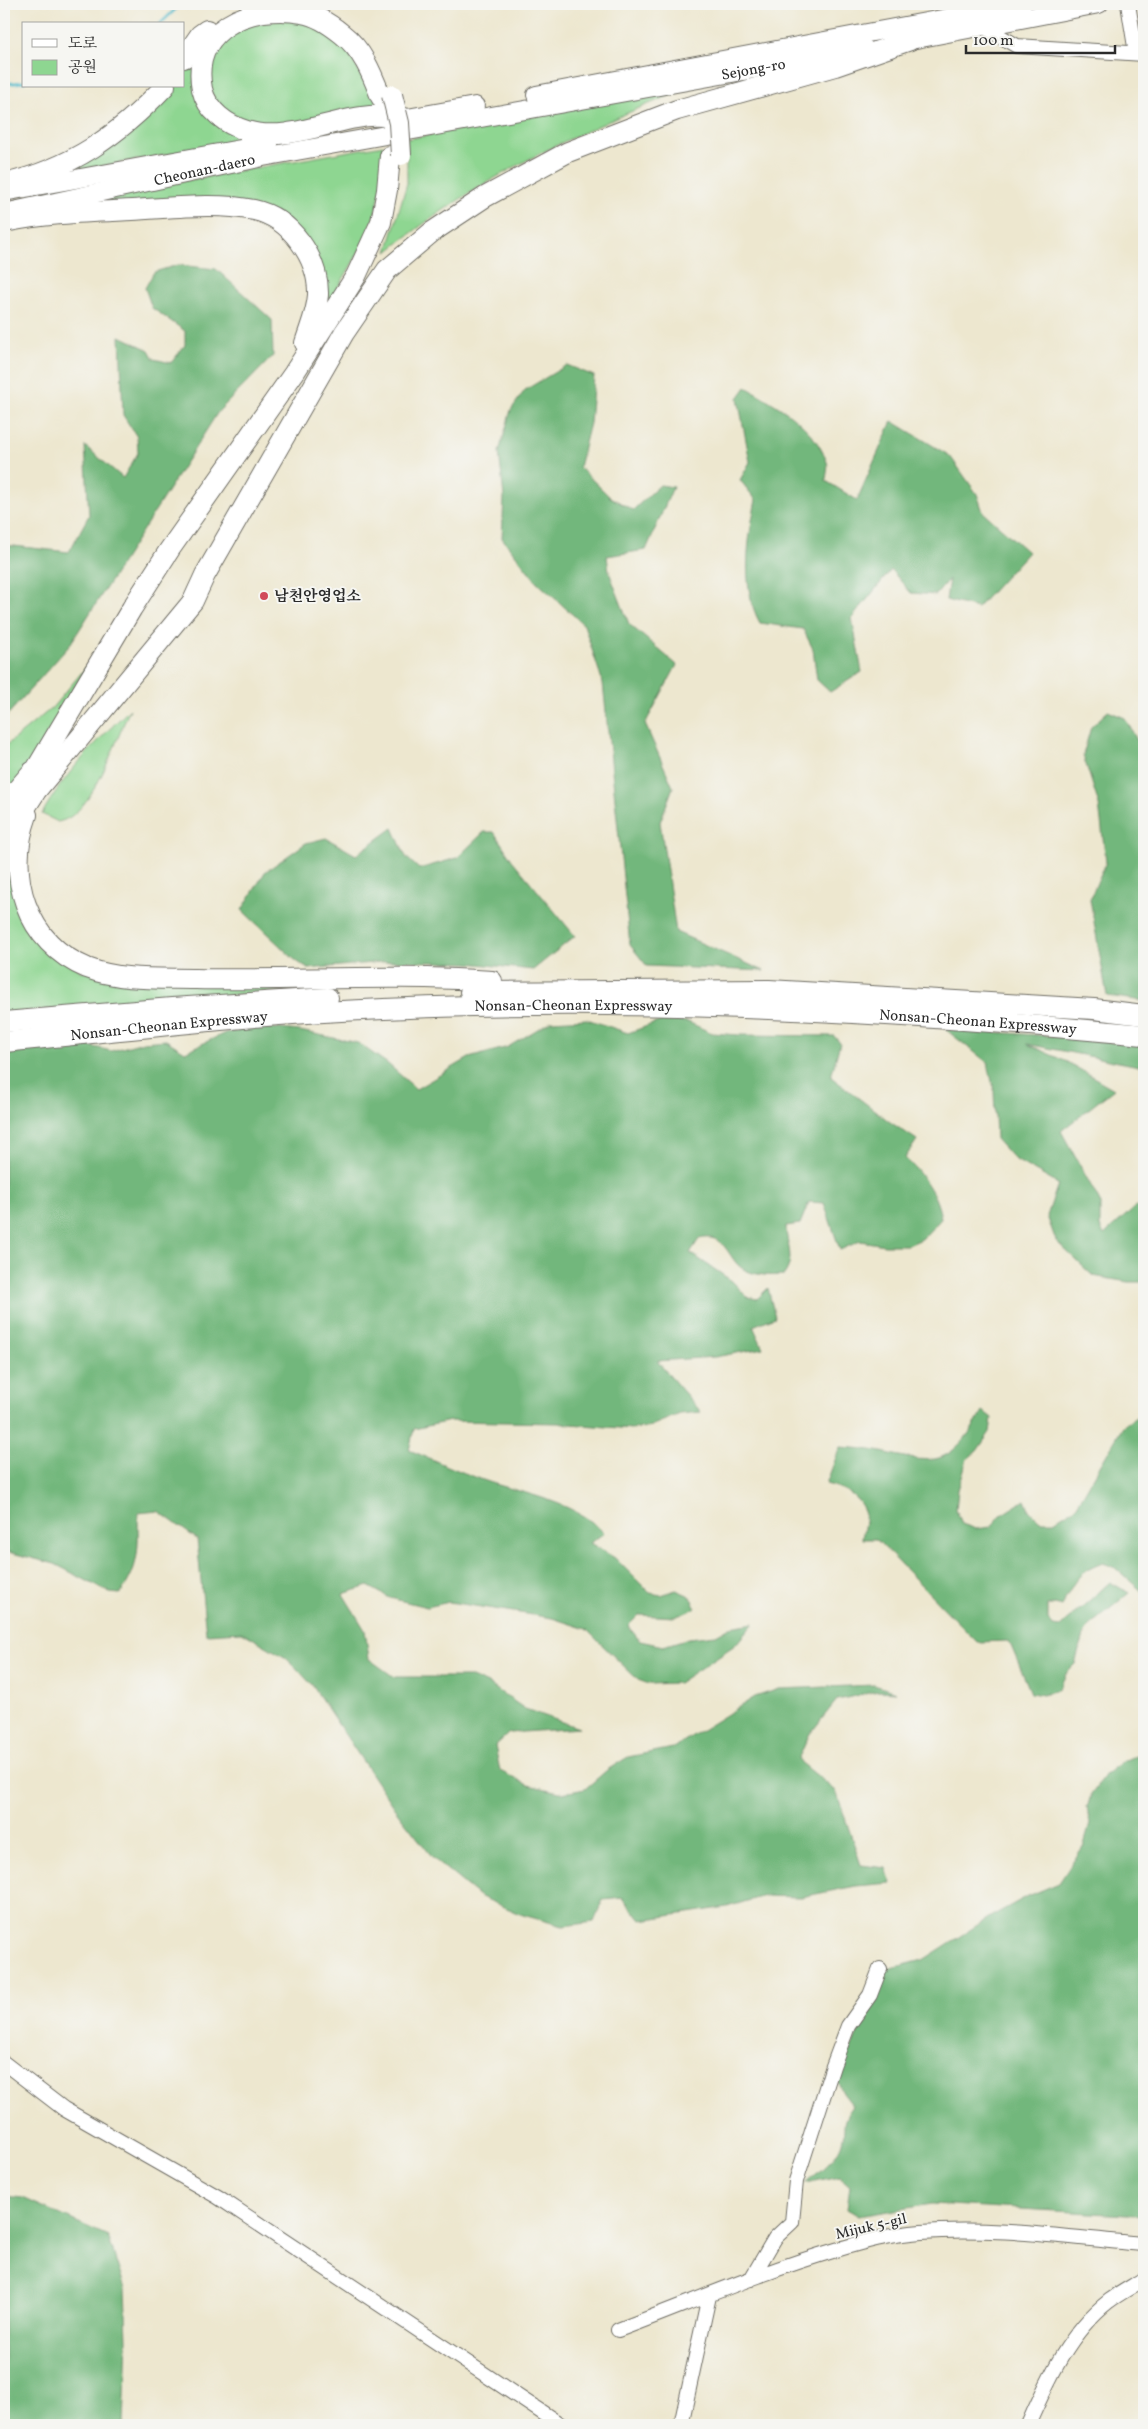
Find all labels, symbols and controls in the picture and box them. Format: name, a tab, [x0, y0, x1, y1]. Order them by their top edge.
legend	[22, 22, 185, 88]
scale bar	[966, 22, 1114, 54]
text: 100 m	[973, 31, 1013, 52]
text: 도로	[68, 34, 97, 55]
street label: Sejong-ro	[720, 54, 787, 87]
text: 공원	[68, 58, 97, 79]
street label: Cheonan-daero	[152, 150, 257, 192]
place label: 남천안영업소	[274, 587, 361, 608]
marker: 남천안영업소	[258, 590, 270, 602]
street label: Nonsan-Cheonan Expressway	[474, 996, 673, 1018]
street label: Nonsan-Cheonan Expressway	[879, 1005, 1078, 1041]
street label: Nonsan-Cheonan Expressway	[70, 1007, 269, 1047]
street label: Mijuk 5-gil	[834, 2209, 909, 2246]

